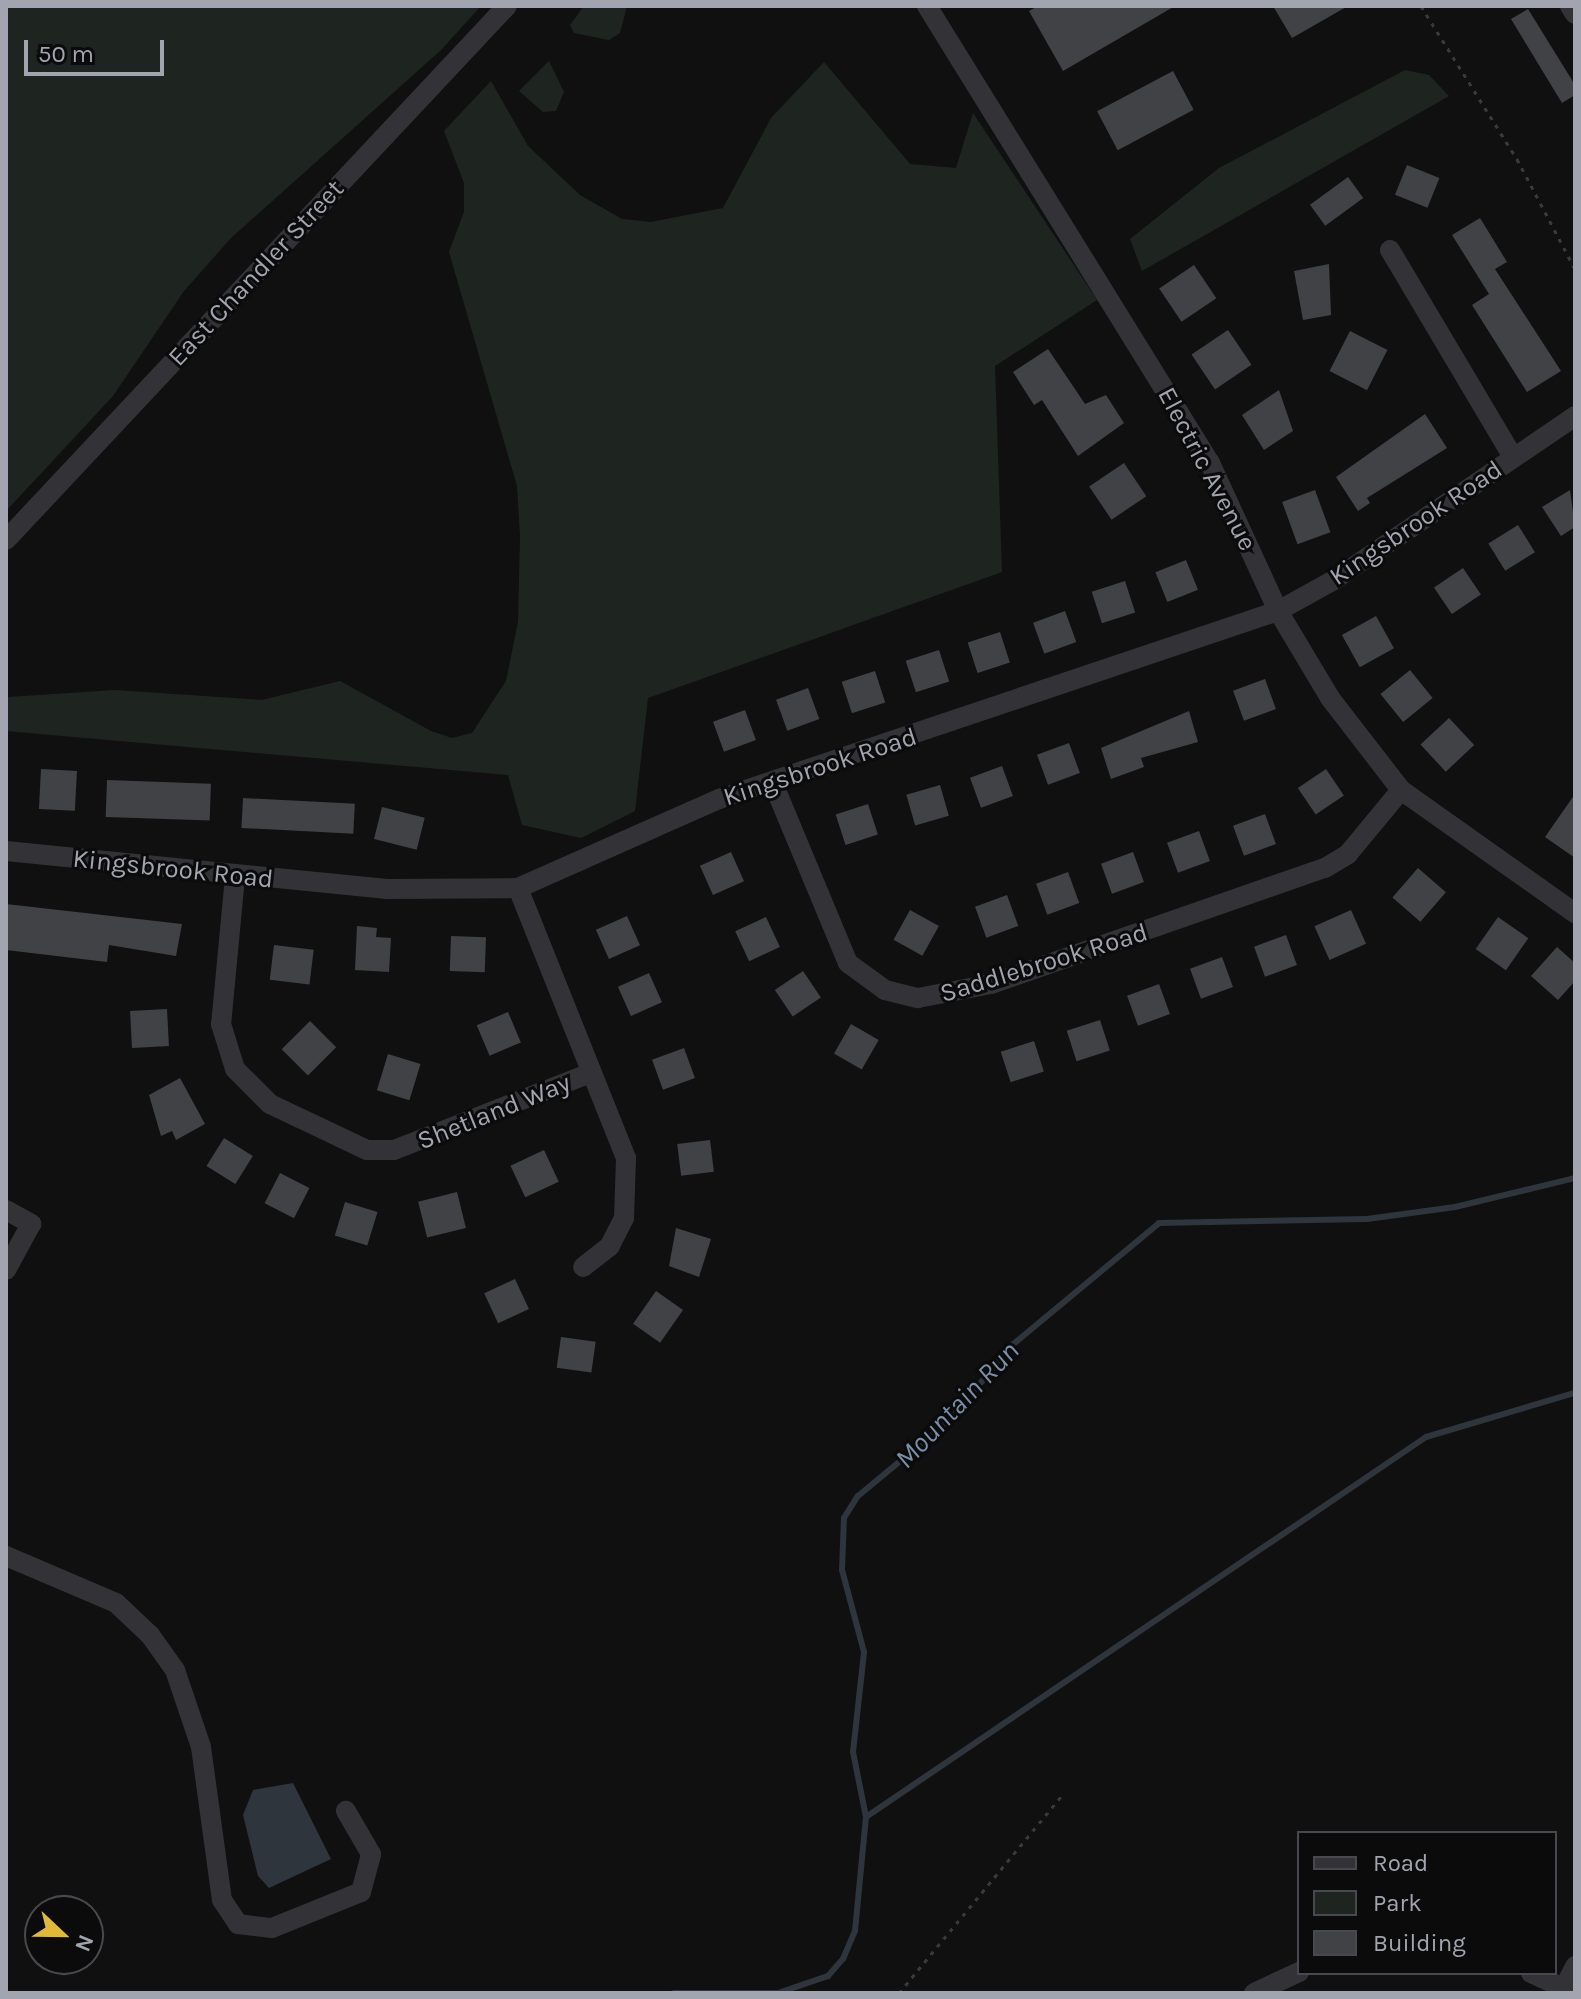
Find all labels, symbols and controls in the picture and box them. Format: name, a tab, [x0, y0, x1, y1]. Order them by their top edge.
scale bar	[28, 24, 168, 74]
text: 50 m	[38, 40, 94, 68]
street label: East Chandler Street	[162, 173, 350, 373]
street label: Electric Avenue	[1151, 382, 1263, 556]
street label: Kingsbrook Road	[1324, 454, 1508, 592]
street label: Kingsbrook Road	[719, 721, 921, 813]
street label: Kingsbrook Road	[71, 843, 275, 895]
street label: Saddlebrook Road	[936, 917, 1152, 1009]
street label: Shetland Way	[413, 1067, 575, 1157]
water label: Mountain Run	[888, 1334, 1026, 1476]
legend	[1297, 1831, 1557, 1975]
text: Road	[1373, 1849, 1428, 1877]
text: Park	[1373, 1889, 1422, 1917]
north arrow	[24, 1895, 104, 1975]
text: Building	[1373, 1929, 1466, 1957]
text: N	[69, 1931, 99, 1955]

